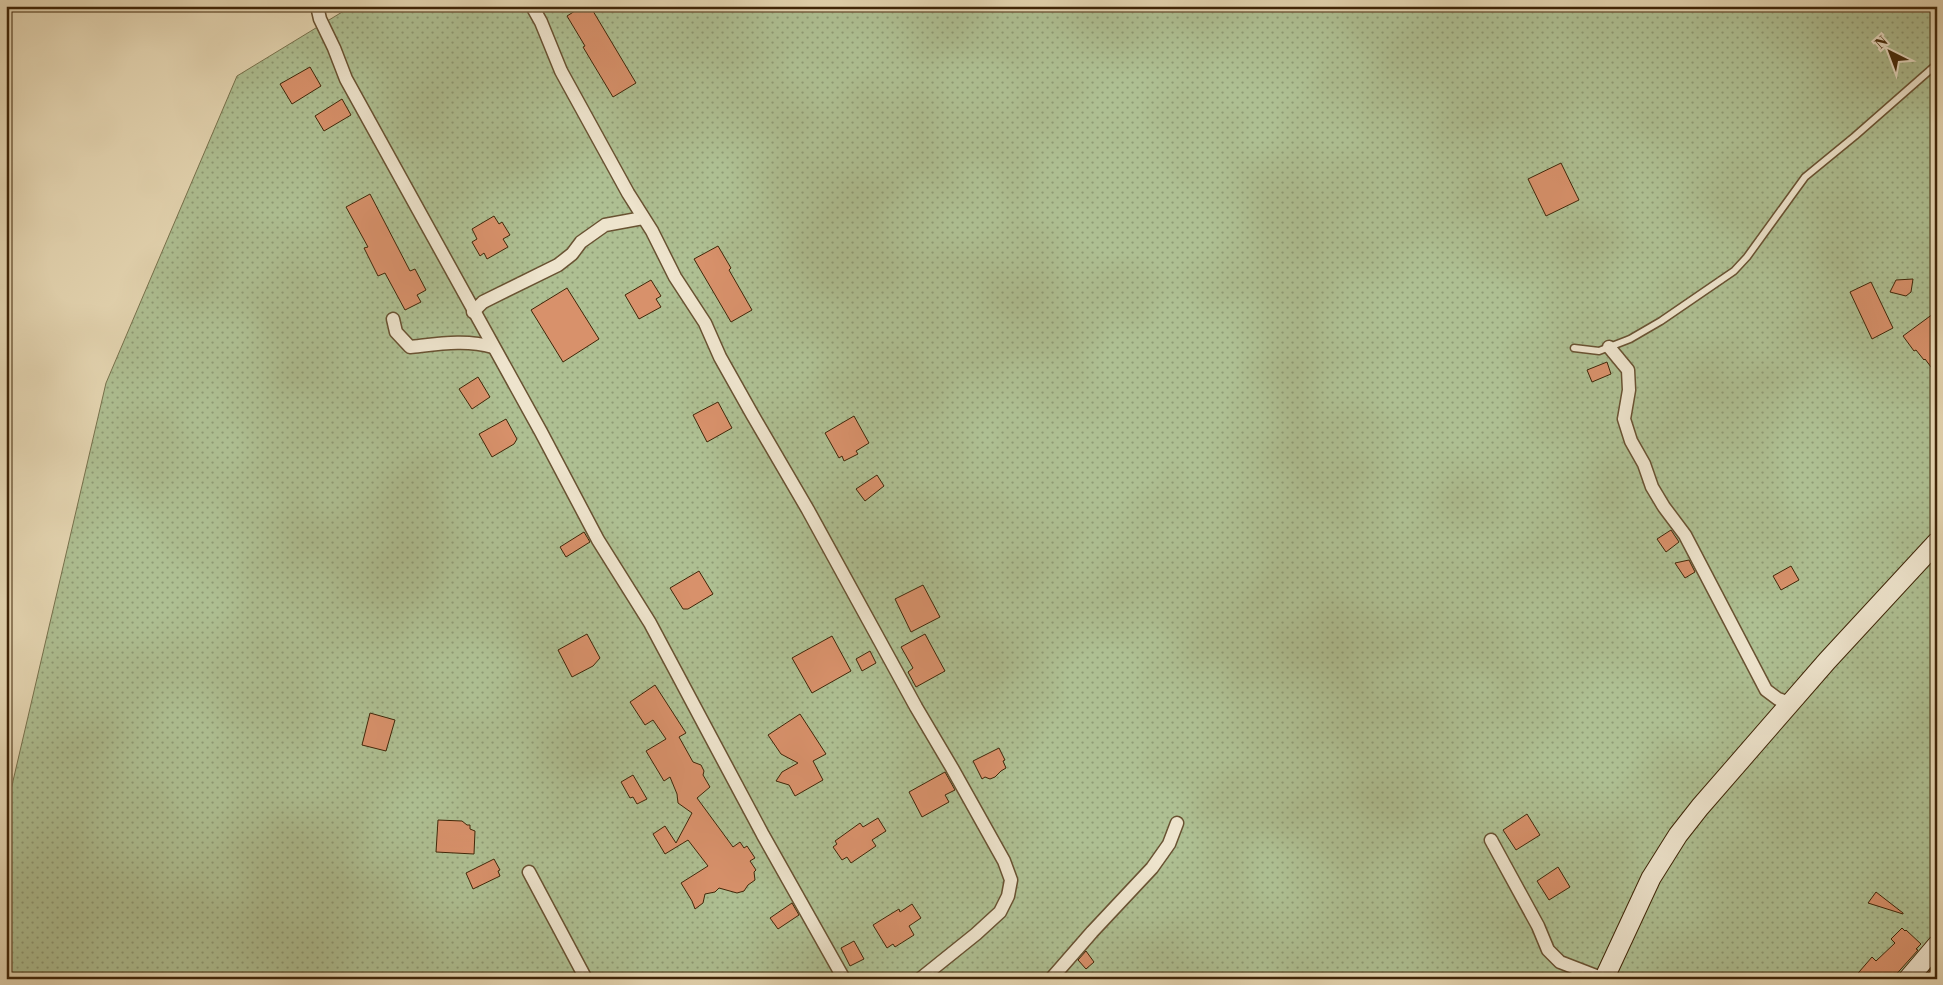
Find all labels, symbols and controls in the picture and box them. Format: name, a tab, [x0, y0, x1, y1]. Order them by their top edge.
north arrow	[1866, 28, 1916, 78]
text: N	[1872, 33, 1892, 53]

